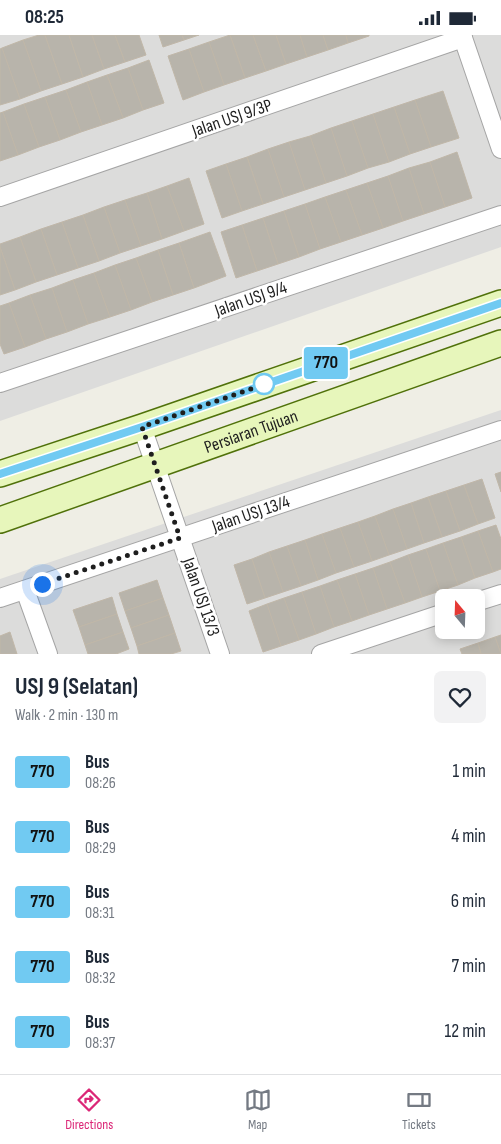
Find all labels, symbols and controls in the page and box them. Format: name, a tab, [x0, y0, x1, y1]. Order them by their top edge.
text: 08:25	[25, 6, 64, 29]
street label: Jalan USJ 9/3P	[188, 94, 275, 142]
street label: Jalan USJ 9/4	[211, 277, 290, 321]
line badge: 770	[297, 347, 355, 379]
text: 770	[314, 352, 338, 373]
unlabelled marker	[253, 373, 275, 395]
street label: Persiaran Tujuan	[201, 405, 300, 458]
street label: Jalan USJ 13/4	[208, 491, 293, 537]
street label: Jalan USJ 13/3	[177, 554, 224, 639]
your location	[30, 572, 55, 597]
north arrow	[435, 589, 485, 639]
map controls	[435, 589, 485, 639]
button: heart	[434, 671, 486, 723]
text: USJ 9 (Selatan)	[15, 672, 138, 701]
text: Walk · 2 min · 130 m	[15, 706, 118, 725]
text: Bus	[85, 751, 110, 774]
text: 1 min	[452, 760, 486, 783]
text: 770	[30, 761, 55, 782]
text: 08:26	[85, 774, 116, 793]
text: Bus	[85, 816, 110, 839]
text: 4 min	[451, 825, 486, 848]
text: 770	[30, 826, 55, 847]
text: 08:29	[85, 839, 116, 858]
text: Bus	[85, 881, 110, 904]
text: 6 min	[451, 890, 486, 913]
text: 770	[30, 891, 55, 912]
text: 08:31	[85, 904, 114, 923]
text: Bus	[85, 946, 110, 969]
text: 7 min	[452, 955, 486, 978]
text: 770	[30, 956, 55, 977]
text: 08:32	[85, 969, 115, 988]
text: Bus	[85, 1011, 110, 1034]
text: 12 min	[444, 1020, 486, 1043]
text: 770	[30, 1021, 55, 1042]
text: 08:37	[85, 1034, 115, 1053]
tab: Directions	[65, 1086, 113, 1133]
tab: Map	[244, 1086, 272, 1133]
tab: Tickets	[402, 1086, 436, 1133]

